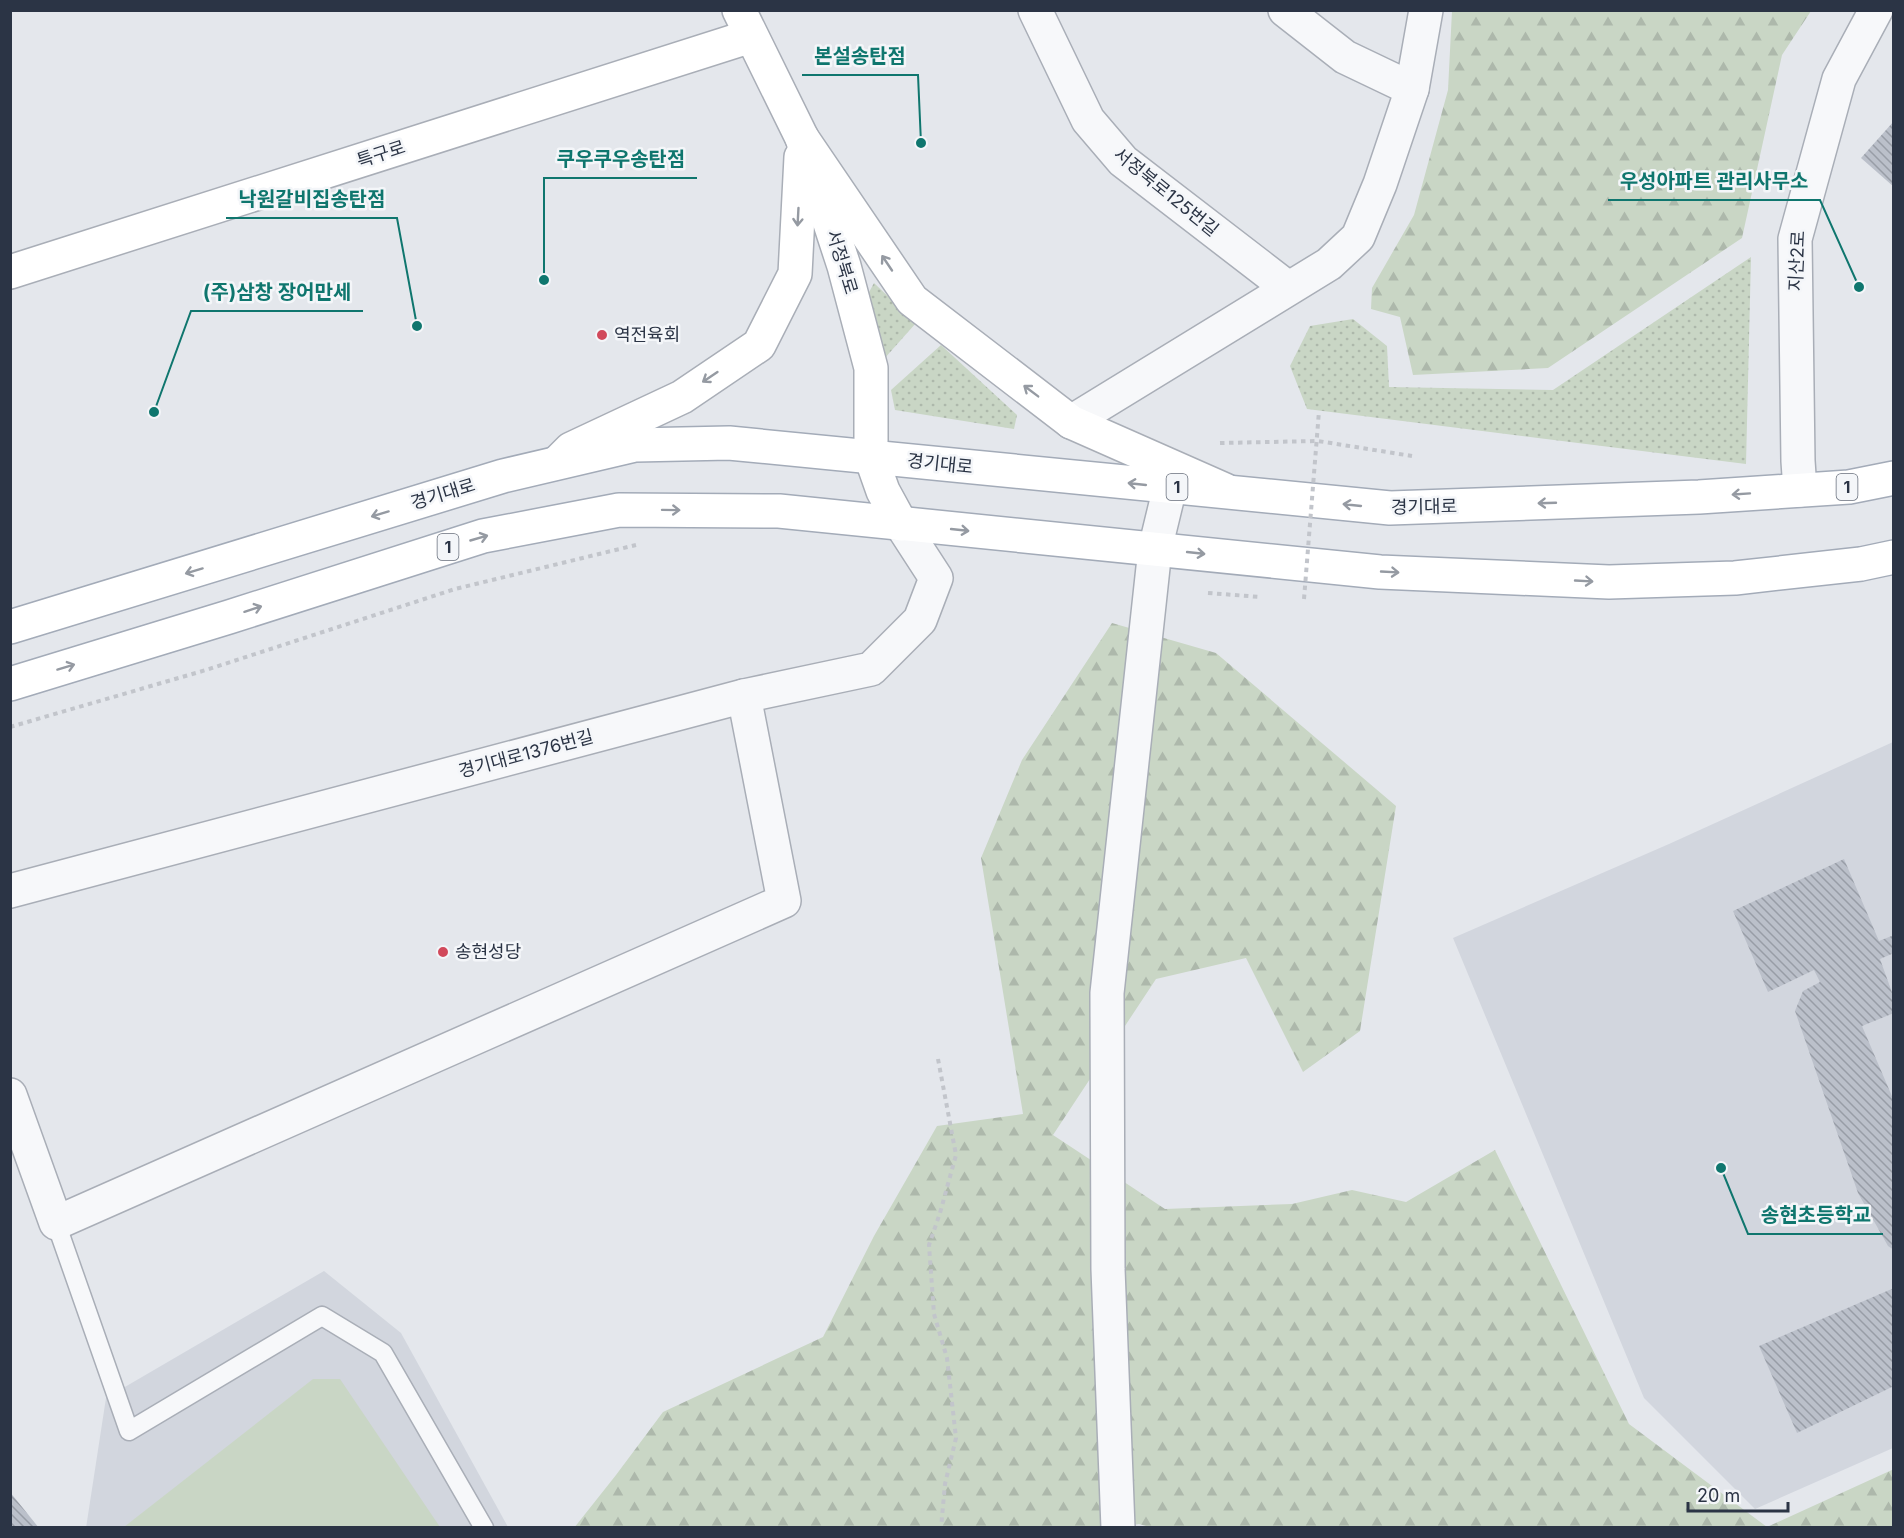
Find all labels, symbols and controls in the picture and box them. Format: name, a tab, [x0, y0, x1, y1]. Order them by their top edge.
callout: 본설송탄점	[802, 37, 918, 75]
text: 본설송탄점	[814, 44, 906, 68]
street label: 특구로	[354, 136, 408, 171]
callout: 쿠우쿠우송탄점	[544, 140, 697, 178]
street label: 서정북로125번길	[1110, 143, 1223, 240]
text: 쿠우쿠우송탄점	[557, 147, 685, 171]
callout: 우성아파트 관리사무소	[1608, 162, 1820, 200]
text: 우성아파트 관리사무소	[1620, 169, 1808, 193]
callout: 낙원갈비집송탄점	[226, 180, 397, 218]
text: 낙원갈비집송탄점	[238, 187, 386, 211]
one-way arrow	[792, 207, 803, 227]
street label: 서정북로	[823, 227, 862, 297]
street label: 지산2로	[1784, 230, 1809, 292]
one-way arrow	[880, 255, 892, 272]
callout: (주)삼창 장어만세	[191, 273, 363, 311]
text: (주)삼창 장어만세	[203, 280, 351, 304]
place label: 역전육회	[614, 324, 680, 345]
marker: 역전육회	[595, 328, 609, 342]
one-way arrow	[702, 371, 719, 384]
one-way arrow	[1024, 385, 1040, 397]
street label: 경기대로	[906, 450, 974, 477]
street label: 경기대로	[408, 474, 478, 513]
road number: 1	[1166, 474, 1188, 500]
road number: 1	[1836, 474, 1858, 500]
one-way arrow	[1127, 478, 1147, 489]
one-way arrow	[1732, 489, 1752, 500]
street label: 경기대로	[1391, 495, 1457, 518]
one-way arrow	[1537, 497, 1557, 508]
one-way arrow	[1342, 499, 1362, 510]
one-way arrow	[660, 504, 680, 516]
one-way arrow	[371, 509, 390, 520]
one-way arrow	[949, 525, 969, 536]
one-way arrow	[469, 532, 488, 543]
road number: 1	[438, 534, 458, 560]
one-way arrow	[1185, 548, 1205, 559]
one-way arrow	[185, 566, 204, 577]
one-way arrow	[1379, 567, 1399, 578]
one-way arrow	[1574, 575, 1594, 586]
one-way arrow	[243, 603, 262, 614]
one-way arrow	[56, 661, 75, 672]
street label: 경기대로1376번길	[456, 725, 596, 782]
place label: 송현성당	[455, 941, 521, 962]
marker: 송현성당	[436, 945, 450, 959]
callout: 송현초등학교	[1748, 1196, 1883, 1234]
text: 송현초등학교	[1761, 1203, 1871, 1227]
scale bar	[1688, 1475, 1788, 1513]
text: 20 m	[1697, 1485, 1740, 1506]

